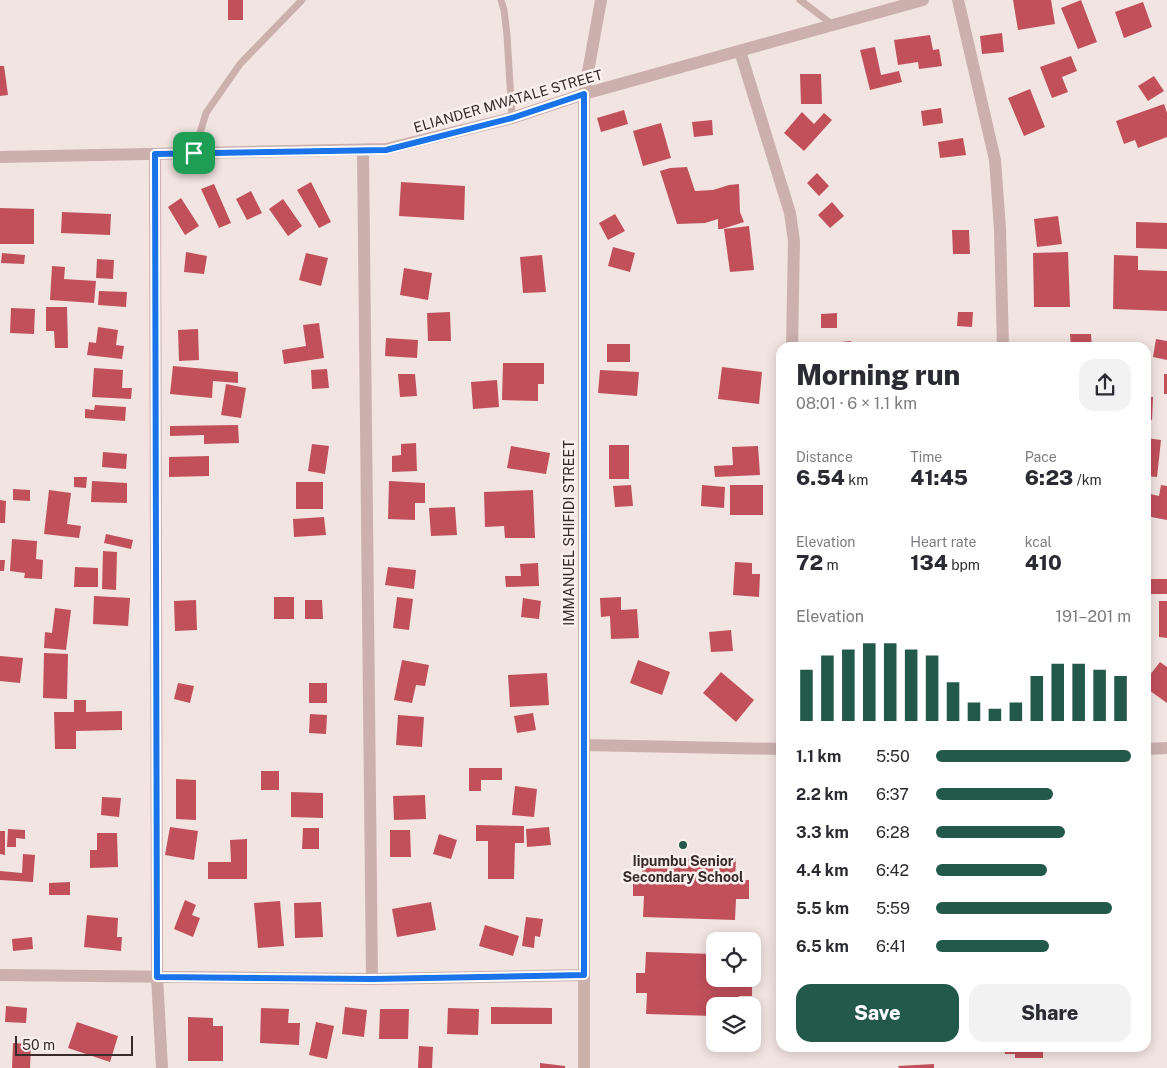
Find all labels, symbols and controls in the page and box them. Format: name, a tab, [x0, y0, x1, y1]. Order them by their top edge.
street label: ELIANDER MWATALE STREET	[412, 66, 604, 136]
pin	[173, 132, 215, 174]
icon: arrive	[180, 139, 208, 167]
text: Morning run	[796, 358, 960, 391]
button: share	[1079, 359, 1131, 411]
text: 08:01 · 6 × 1.1 km	[796, 394, 917, 413]
street label: IMMANUEL SHIFIDI STREET	[561, 440, 577, 626]
text: Distance	[796, 449, 853, 465]
text: Time	[910, 449, 942, 465]
text: Pace	[1025, 449, 1057, 465]
text: 6.54	[796, 465, 845, 490]
text: 41:45	[910, 465, 968, 490]
text: 6:23	[1025, 465, 1073, 490]
text: km	[845, 472, 868, 488]
text: /km	[1073, 472, 1102, 488]
text: Elevation	[796, 534, 855, 550]
text: Heart rate	[910, 534, 977, 550]
text: kcal	[1025, 534, 1052, 550]
text: 72	[796, 550, 823, 575]
text: 134	[910, 550, 948, 575]
text: 410	[1025, 550, 1062, 575]
text: m	[823, 557, 839, 573]
text: bpm	[948, 557, 980, 573]
text: Elevation	[796, 607, 864, 626]
text: 191–201 m	[1056, 607, 1131, 626]
text: 1.1 km	[796, 747, 841, 766]
text: 5:50	[876, 747, 910, 766]
text: 2.2 km	[796, 785, 848, 804]
text: 6:37	[876, 785, 909, 804]
text: 3.3 km	[796, 823, 849, 842]
text: 6:28	[876, 823, 910, 842]
marker: Iipumbu Senior Secondary School	[677, 839, 689, 851]
place label: Iipumbu Senior Secondary School	[622, 853, 744, 885]
text: 4.4 km	[796, 861, 848, 880]
text: 6:42	[876, 861, 909, 880]
text: 5.5 km	[796, 899, 849, 918]
text: 5:59	[876, 899, 910, 918]
map controls	[706, 932, 761, 1052]
button: locate	[706, 932, 761, 987]
text: 6.5 km	[796, 937, 849, 956]
text: 6:41	[876, 937, 906, 956]
button: Save	[796, 984, 959, 1042]
button: Share	[969, 984, 1131, 1042]
button: layers	[706, 997, 761, 1052]
scale bar	[15, 1033, 132, 1056]
text: 50 m	[22, 1037, 55, 1053]

